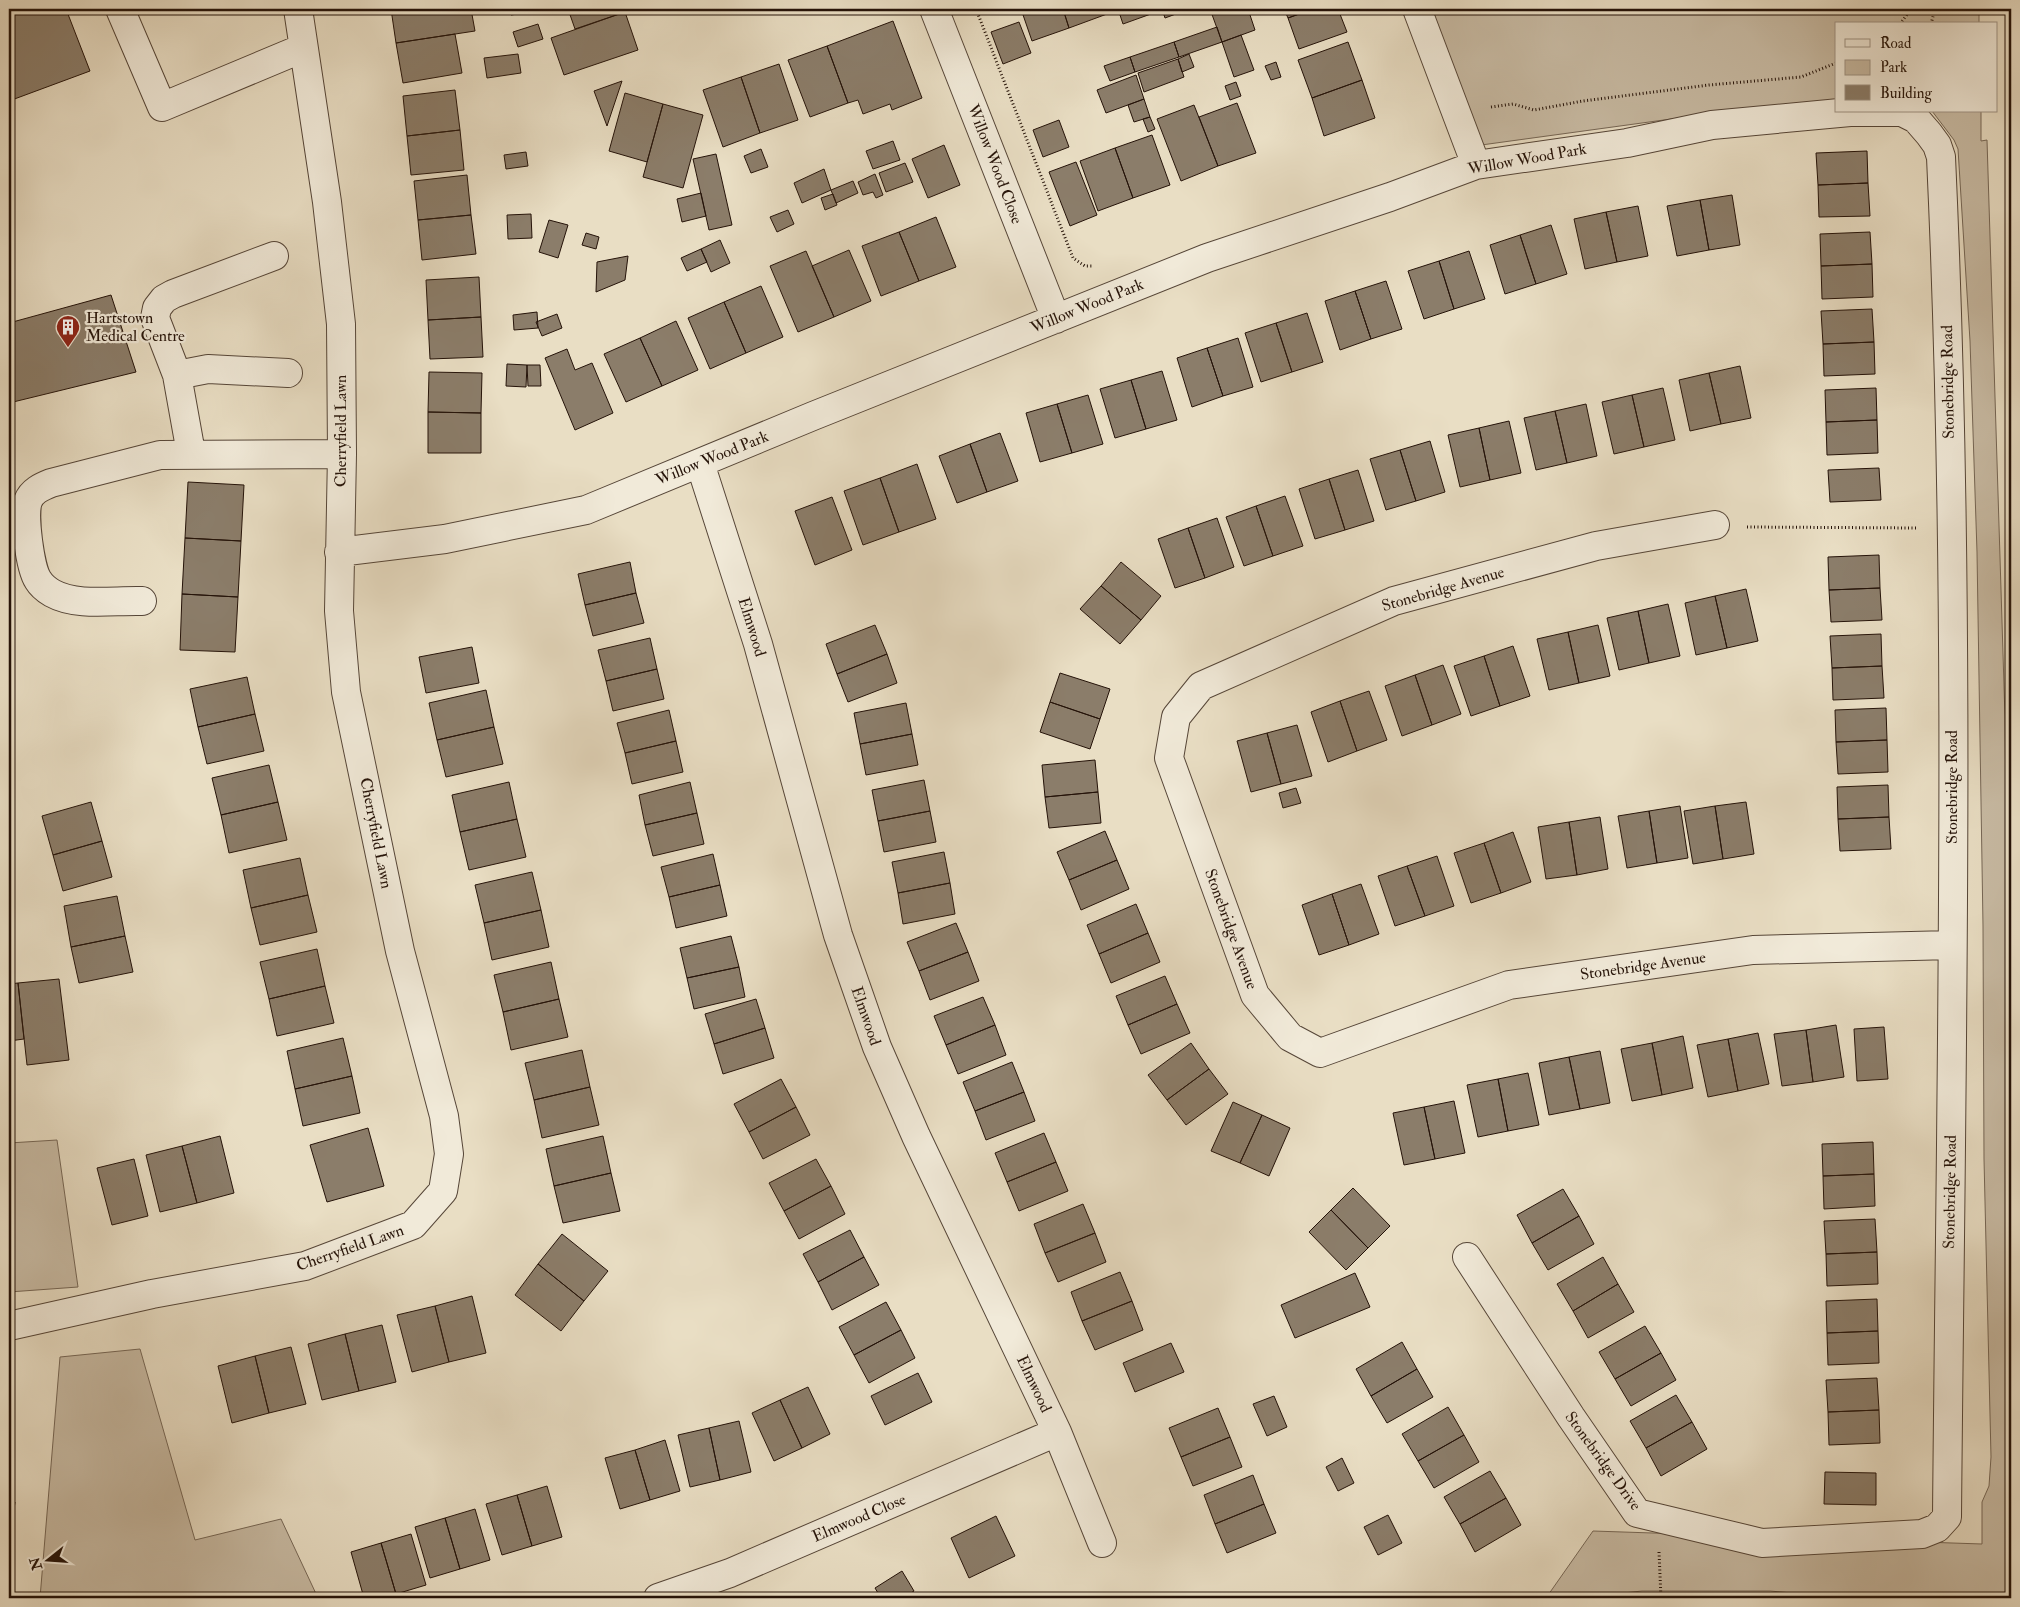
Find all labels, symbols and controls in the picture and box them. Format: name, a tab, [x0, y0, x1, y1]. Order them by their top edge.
legend	[1835, 22, 1998, 112]
text: Road	[1880, 34, 1912, 53]
text: Park	[1880, 58, 1907, 77]
text: Building	[1880, 84, 1932, 103]
street label: Willow Wood Close	[963, 100, 1027, 227]
street label: Willow Wood Park	[1465, 139, 1588, 179]
street label: Willow Wood Park	[1027, 274, 1147, 338]
place label: Hartstown Medical Centre	[86, 308, 185, 346]
building icon: Hartstown Medical Centre	[55, 314, 81, 348]
street label: Stonebridge Road	[1937, 325, 1959, 439]
street label: Cherryfield Lawn	[331, 375, 351, 487]
street label: Willow Wood Park	[652, 426, 772, 490]
street label: Stonebridge Avenue	[1379, 562, 1507, 616]
street label: Elmwood	[734, 595, 770, 659]
street label: Stonebridge Road	[1942, 730, 1962, 844]
street label: Cherryfield Lawn	[355, 776, 397, 890]
street label: Stonebridge Avenue	[1200, 866, 1262, 992]
street label: Stonebridge Avenue	[1579, 947, 1707, 985]
street label: Elmwood	[847, 984, 885, 1048]
street label: Stonebridge Road	[1939, 1135, 1961, 1249]
street label: Cherryfield Lawn	[293, 1220, 407, 1276]
street label: Elmwood	[1012, 1352, 1056, 1416]
street label: Stonebridge Drive	[1561, 1408, 1646, 1514]
street label: Elmwood Close	[809, 1489, 909, 1547]
north arrow	[22, 1534, 72, 1584]
text: N	[26, 1555, 46, 1573]

